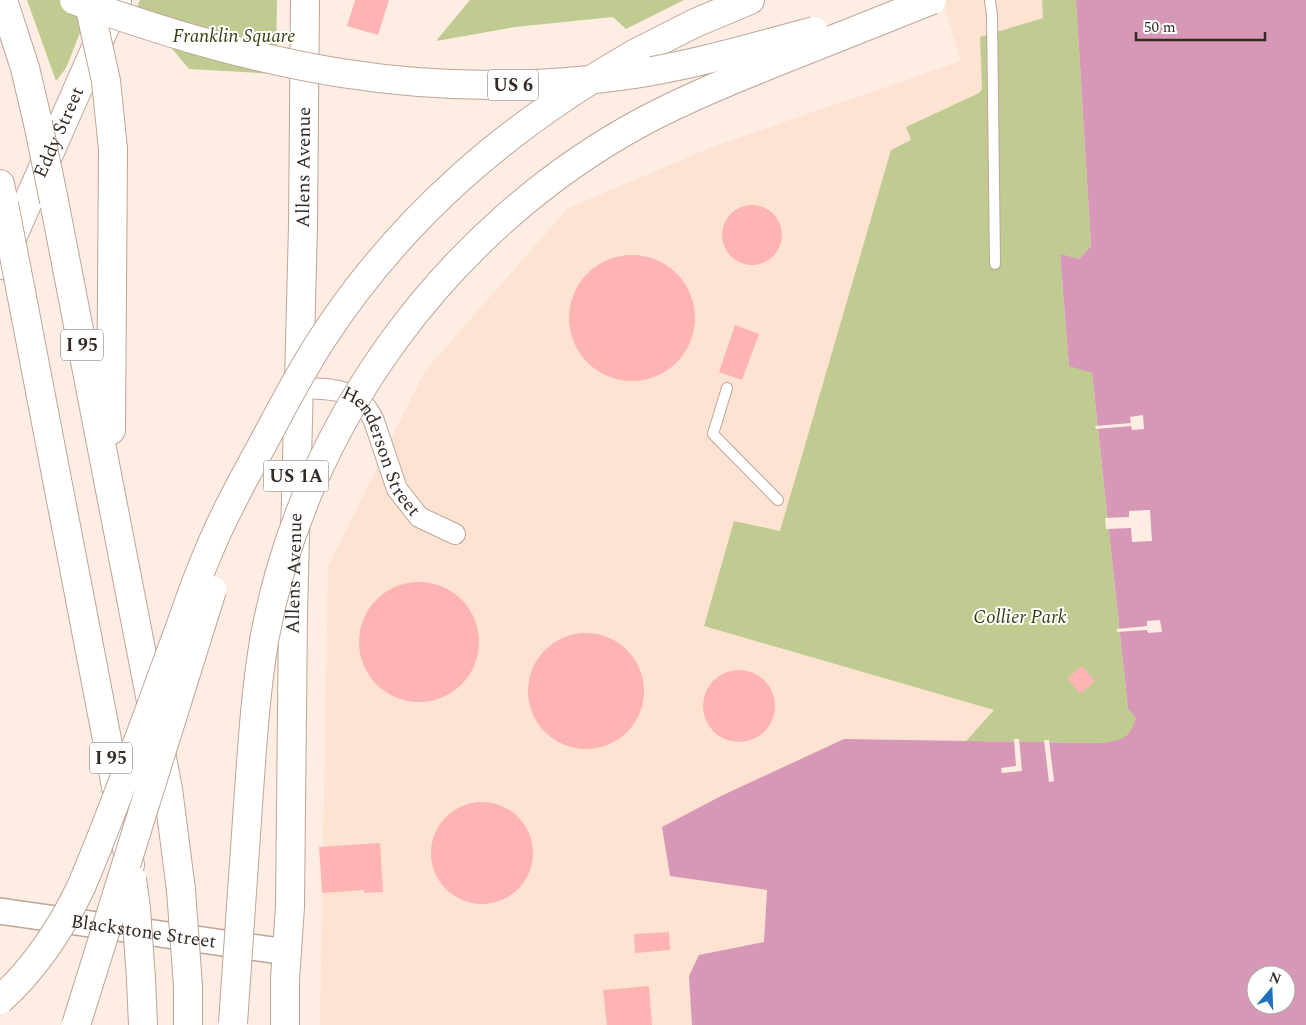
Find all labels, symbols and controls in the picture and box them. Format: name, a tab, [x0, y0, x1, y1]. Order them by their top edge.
scale bar	[1136, 10, 1265, 42]
text: 50 m	[1144, 16, 1176, 39]
park label: Franklin Square	[173, 22, 295, 51]
road number: US 6	[488, 70, 538, 100]
street label: Eddy Street	[26, 82, 92, 183]
street label: Allens Avenue	[288, 107, 319, 228]
road number: I 95	[61, 330, 103, 360]
street label: Henderson Street	[337, 378, 428, 523]
road number: US 1A	[264, 461, 328, 492]
street label: Allens Avenue	[278, 512, 310, 634]
park label: Collier Park	[973, 603, 1067, 632]
road number: I 95	[90, 742, 132, 774]
street label: Blackstone Street	[69, 907, 218, 956]
north arrow	[1246, 965, 1296, 1015]
text: N	[1266, 966, 1284, 990]

